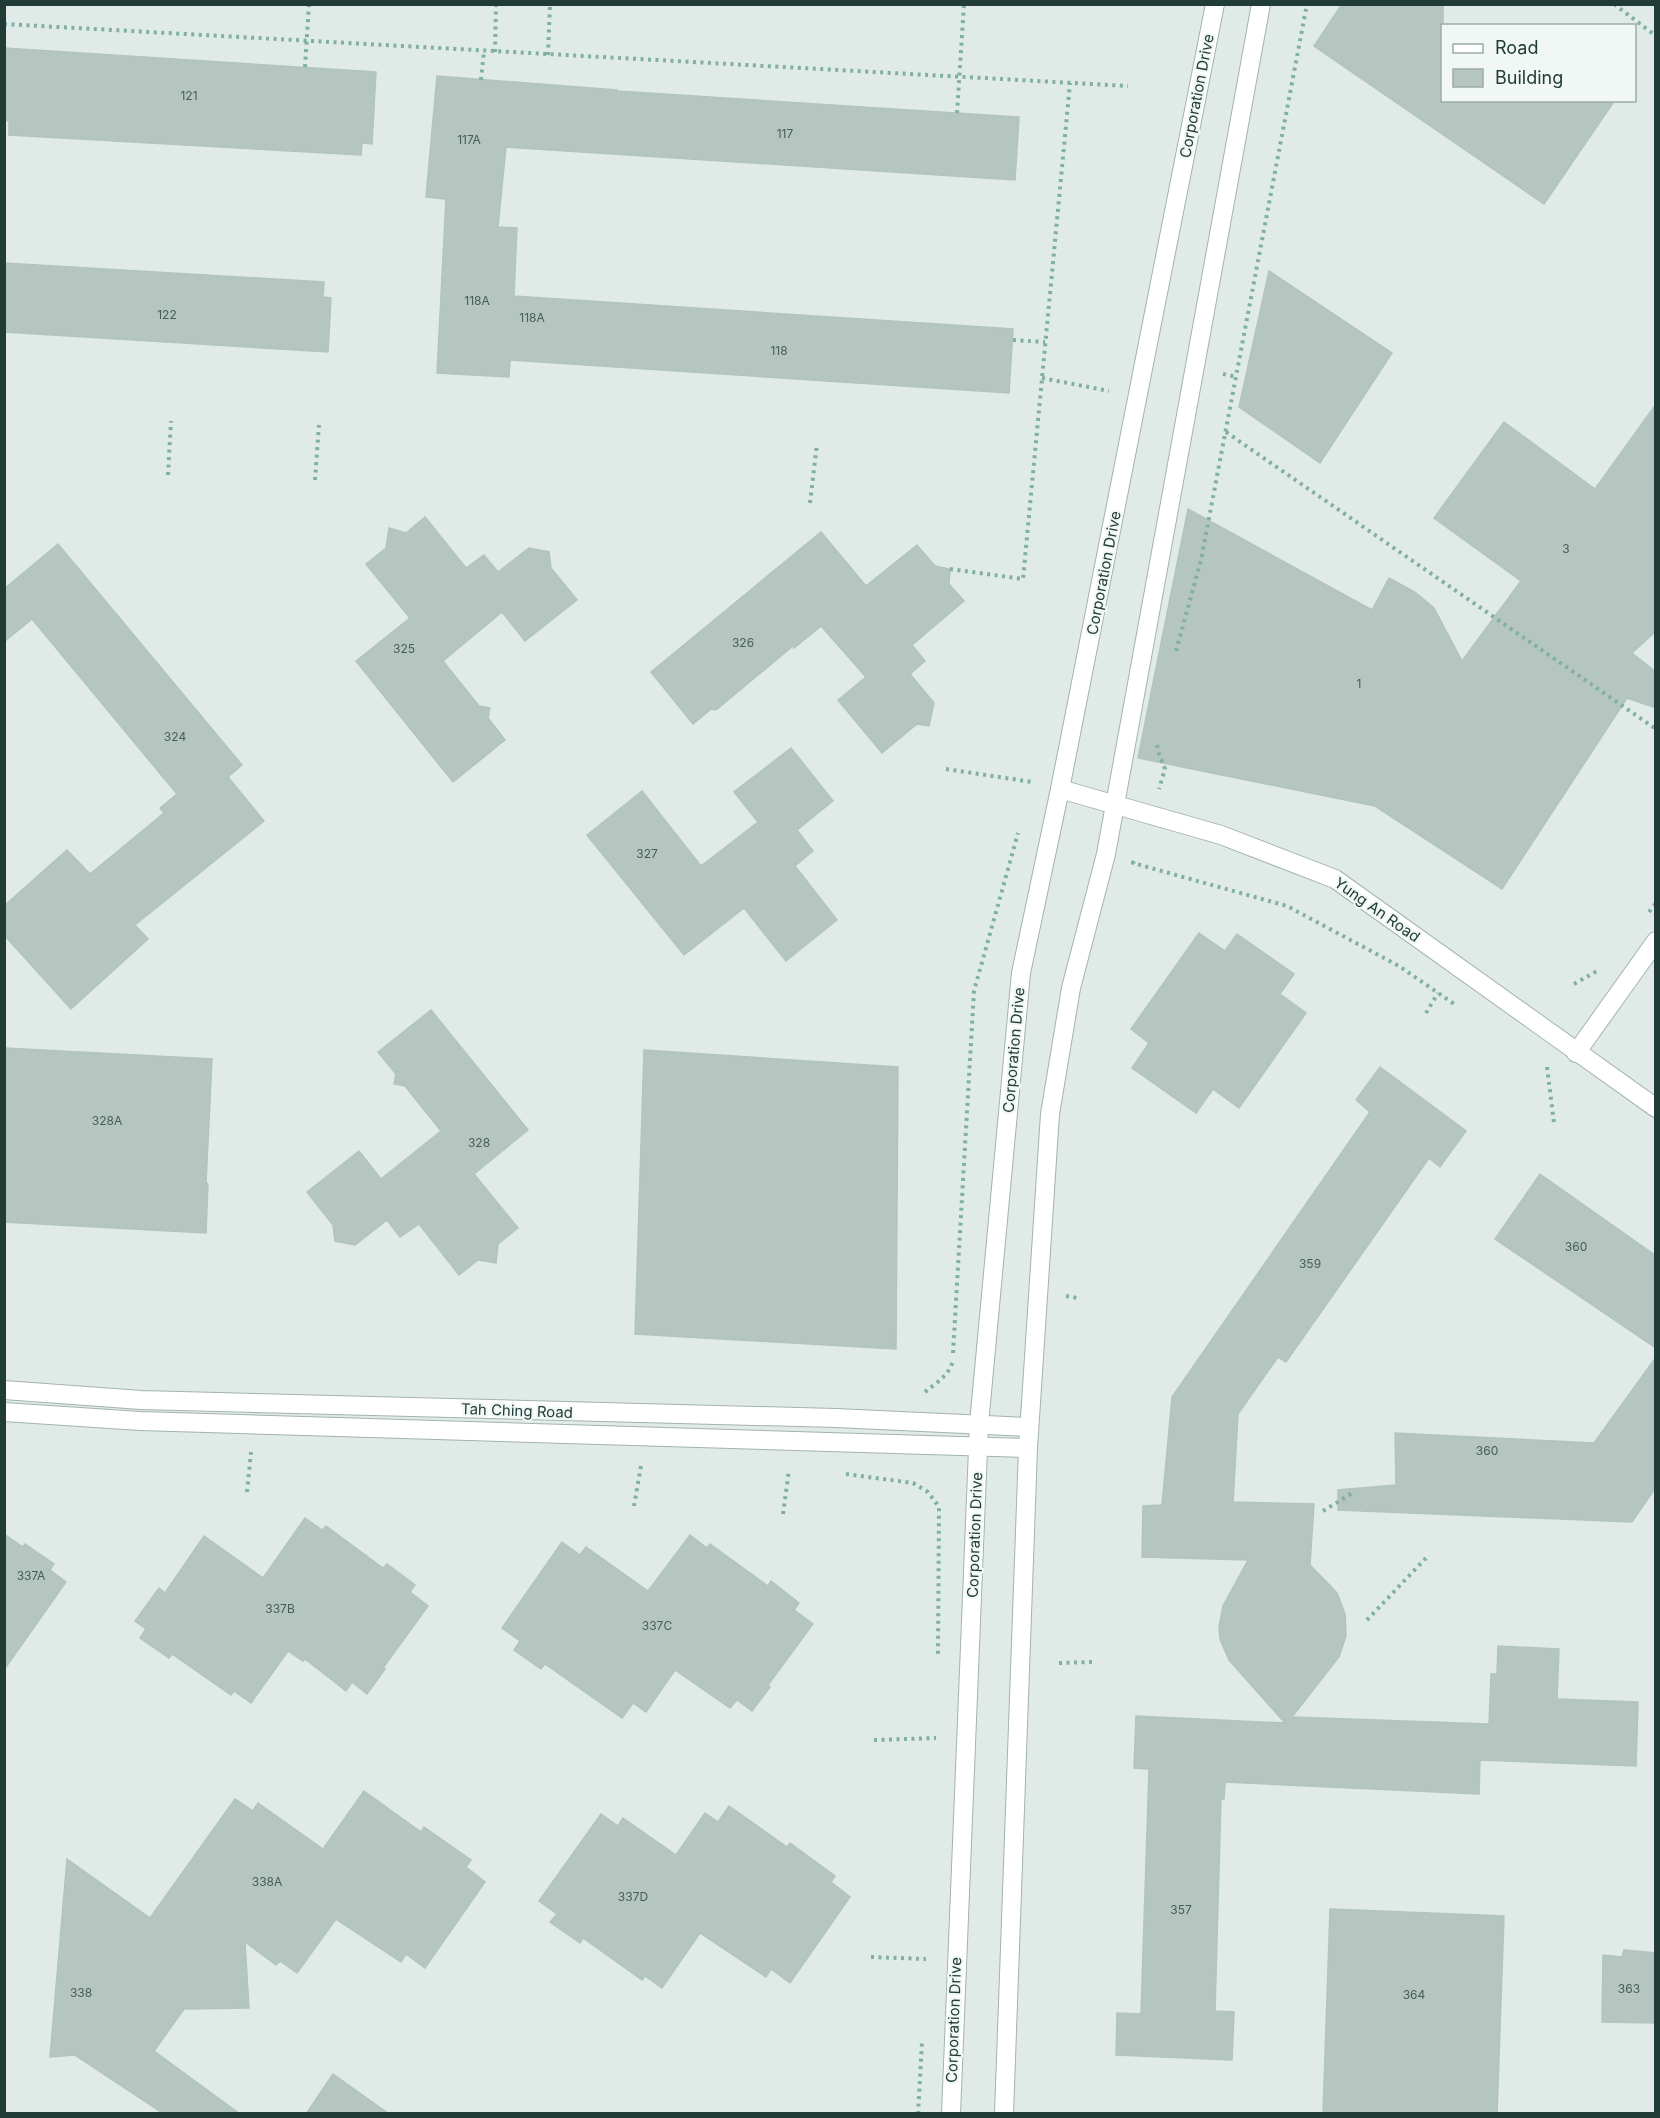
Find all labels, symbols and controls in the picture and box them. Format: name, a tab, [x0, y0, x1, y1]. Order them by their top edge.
legend	[1441, 24, 1636, 102]
street label: Corporation Drive	[1175, 32, 1218, 160]
text: Road	[1495, 37, 1538, 58]
text: Building	[1495, 67, 1563, 88]
house number: 121	[180, 88, 198, 103]
house number: 117	[777, 126, 793, 141]
house number: 117A	[457, 132, 481, 147]
house number: 118A	[464, 293, 490, 308]
house number: 122	[157, 307, 177, 322]
house number: 118A	[519, 310, 545, 325]
house number: 118	[770, 343, 788, 358]
street label: Corporation Drive	[1082, 509, 1125, 637]
house number: 3	[1562, 541, 1570, 556]
house number: 326	[732, 635, 754, 650]
house number: 325	[393, 641, 415, 656]
house number: 1	[1357, 676, 1361, 691]
house number: 324	[164, 729, 186, 744]
house number: 327	[636, 846, 658, 861]
street label: Yung An Road	[1331, 873, 1424, 946]
street label: Corporation Drive	[999, 986, 1028, 1114]
house number: 328A	[92, 1113, 122, 1128]
house number: 328	[468, 1135, 490, 1150]
house number: 360	[1565, 1239, 1587, 1254]
house number: 359	[1299, 1256, 1321, 1271]
street label: Tah Ching Road	[461, 1399, 573, 1422]
house number: 360	[1476, 1443, 1498, 1458]
street label: Corporation Drive	[963, 1472, 986, 1598]
house number: 337A	[17, 1568, 45, 1583]
house number: 337B	[265, 1601, 295, 1616]
house number: 337C	[642, 1618, 672, 1633]
house number: 338A	[252, 1874, 282, 1889]
house number: 337D	[618, 1889, 648, 1904]
house number: 357	[1170, 1902, 1192, 1917]
street label: Corporation Drive	[942, 1957, 965, 2083]
house number: 363	[1618, 1981, 1640, 1996]
house number: 338	[70, 1985, 92, 2000]
house number: 364	[1403, 1987, 1426, 2002]

